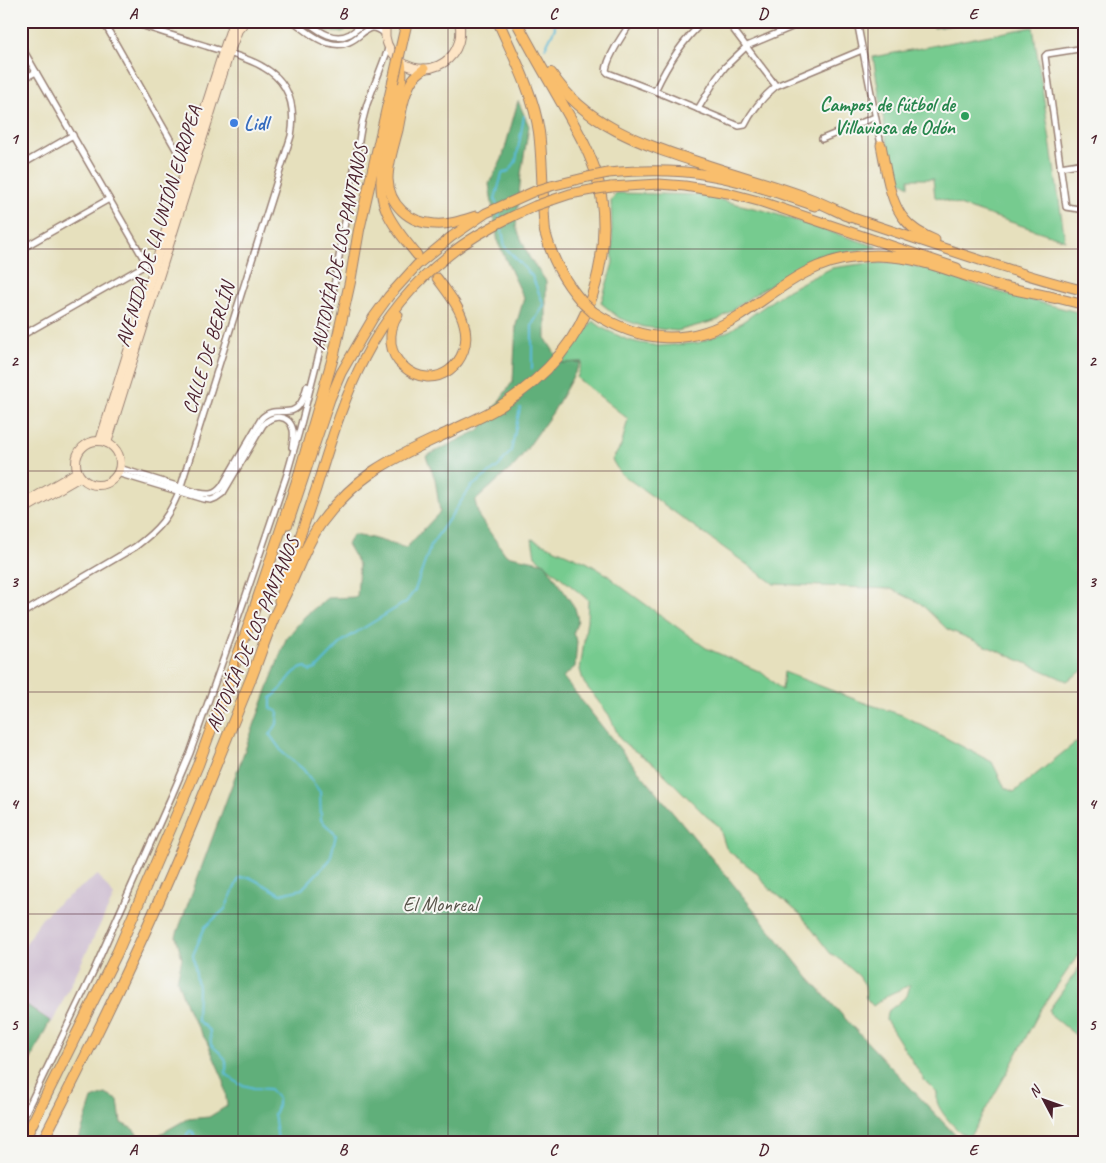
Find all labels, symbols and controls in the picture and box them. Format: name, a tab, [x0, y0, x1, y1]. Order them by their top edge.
text: A	[129, 4, 139, 24]
text: B	[339, 4, 349, 24]
text: C	[549, 4, 559, 24]
text: D	[758, 4, 769, 24]
text: E	[969, 4, 980, 24]
place label: Campos de fútbol de Villaviosa de Odón	[820, 92, 956, 140]
street label: AVENIDA DE LA UNIÓN EUROPEA	[110, 102, 207, 350]
marker: Campos de fútbol de Villaviosa de Odón	[959, 110, 971, 122]
place label: Lidl	[244, 111, 272, 136]
marker: Lidl	[228, 117, 240, 129]
text: 1	[10, 129, 19, 149]
text: 1	[1088, 129, 1097, 149]
street label: AUTOVÍA DE LOS PANTANOS	[306, 140, 374, 352]
street label: CALLE DE BERLÍN	[177, 277, 241, 417]
text: 2	[10, 351, 19, 371]
text: 2	[1088, 351, 1097, 371]
street label: AUTOVÍA DE LOS PANTANOS	[200, 531, 306, 735]
text: 3	[10, 572, 19, 592]
text: 3	[1088, 572, 1097, 592]
text: 4	[10, 794, 19, 814]
text: 4	[1088, 794, 1097, 814]
park label: El Monreal	[403, 892, 481, 917]
text: 5	[11, 1015, 20, 1035]
text: 5	[1089, 1015, 1098, 1035]
north arrow	[1018, 1076, 1068, 1126]
text: N	[1025, 1081, 1045, 1101]
text: A	[129, 1140, 139, 1160]
text: B	[339, 1140, 349, 1160]
text: C	[549, 1140, 559, 1160]
text: D	[758, 1140, 769, 1160]
text: E	[969, 1140, 980, 1160]

